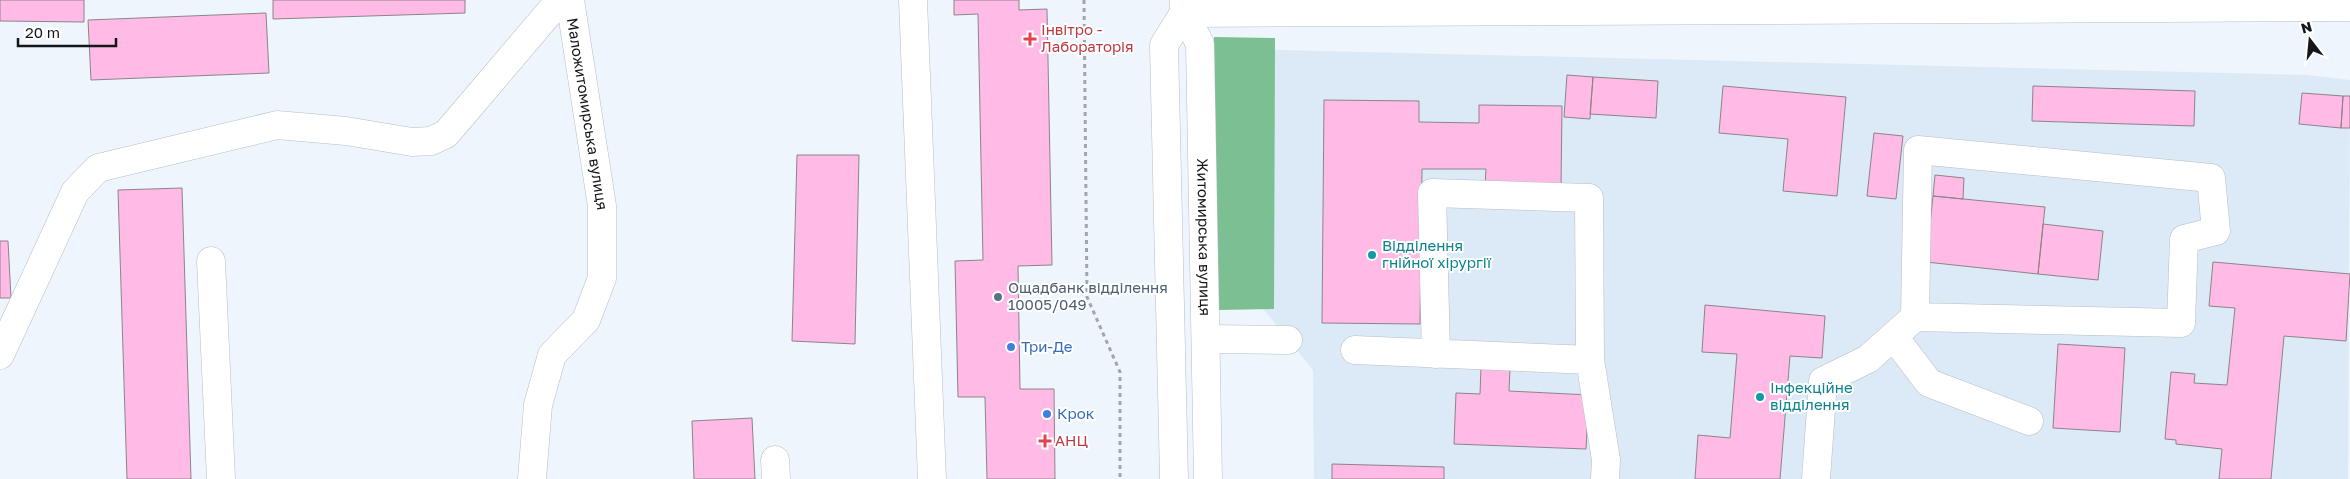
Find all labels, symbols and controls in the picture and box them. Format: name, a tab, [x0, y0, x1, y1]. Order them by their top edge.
scale bar	[18, 15, 115, 47]
north arrow	[2285, 15, 2335, 65]
street label: Маложитомирська вулиця	[564, 16, 612, 211]
text: N	[2299, 17, 2314, 37]
place label: Інвітро - Лабораторія	[1041, 20, 1134, 55]
text: 20 m	[25, 23, 60, 41]
marker: Інвітро - Лабораторія	[1023, 32, 1037, 46]
street label: Житомирська вулиця	[1194, 158, 1215, 316]
place label: Відділення гнійної хірургії	[1382, 236, 1492, 271]
marker: Відділення гнійної хірургії	[1366, 249, 1378, 261]
place label: Ощадбанк відділення 10005/049	[1008, 278, 1168, 313]
marker: Ощадбанк відділення 10005/049	[992, 291, 1004, 303]
place label: Три-Де	[1021, 337, 1073, 355]
marker: Три-Де	[1005, 341, 1017, 353]
place label: Інфекційне відділення	[1770, 378, 1853, 413]
marker: Інфекційне відділення	[1754, 391, 1766, 403]
place label: Крок	[1057, 404, 1095, 422]
marker: Крок	[1041, 408, 1053, 420]
place label: АНЦ	[1055, 431, 1088, 449]
marker: АНЦ	[1039, 435, 1051, 447]

